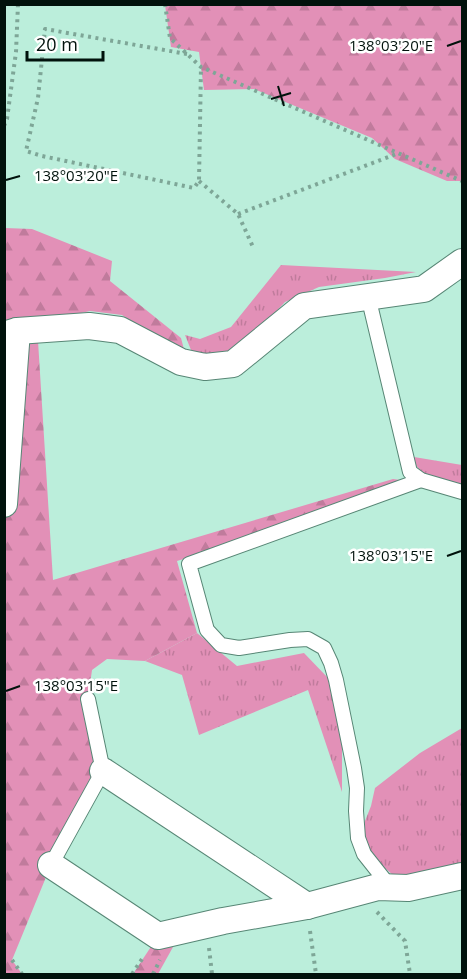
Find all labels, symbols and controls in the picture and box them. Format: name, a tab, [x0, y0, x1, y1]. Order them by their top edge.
scale bar	[27, 24, 104, 62]
text: 20 m	[36, 32, 78, 56]
text: 138°03'20"E	[349, 35, 433, 55]
text: 138°03'20"E	[34, 165, 118, 185]
text: 138°03'15"E	[349, 545, 433, 565]
text: 138°03'15"E	[34, 675, 118, 695]

